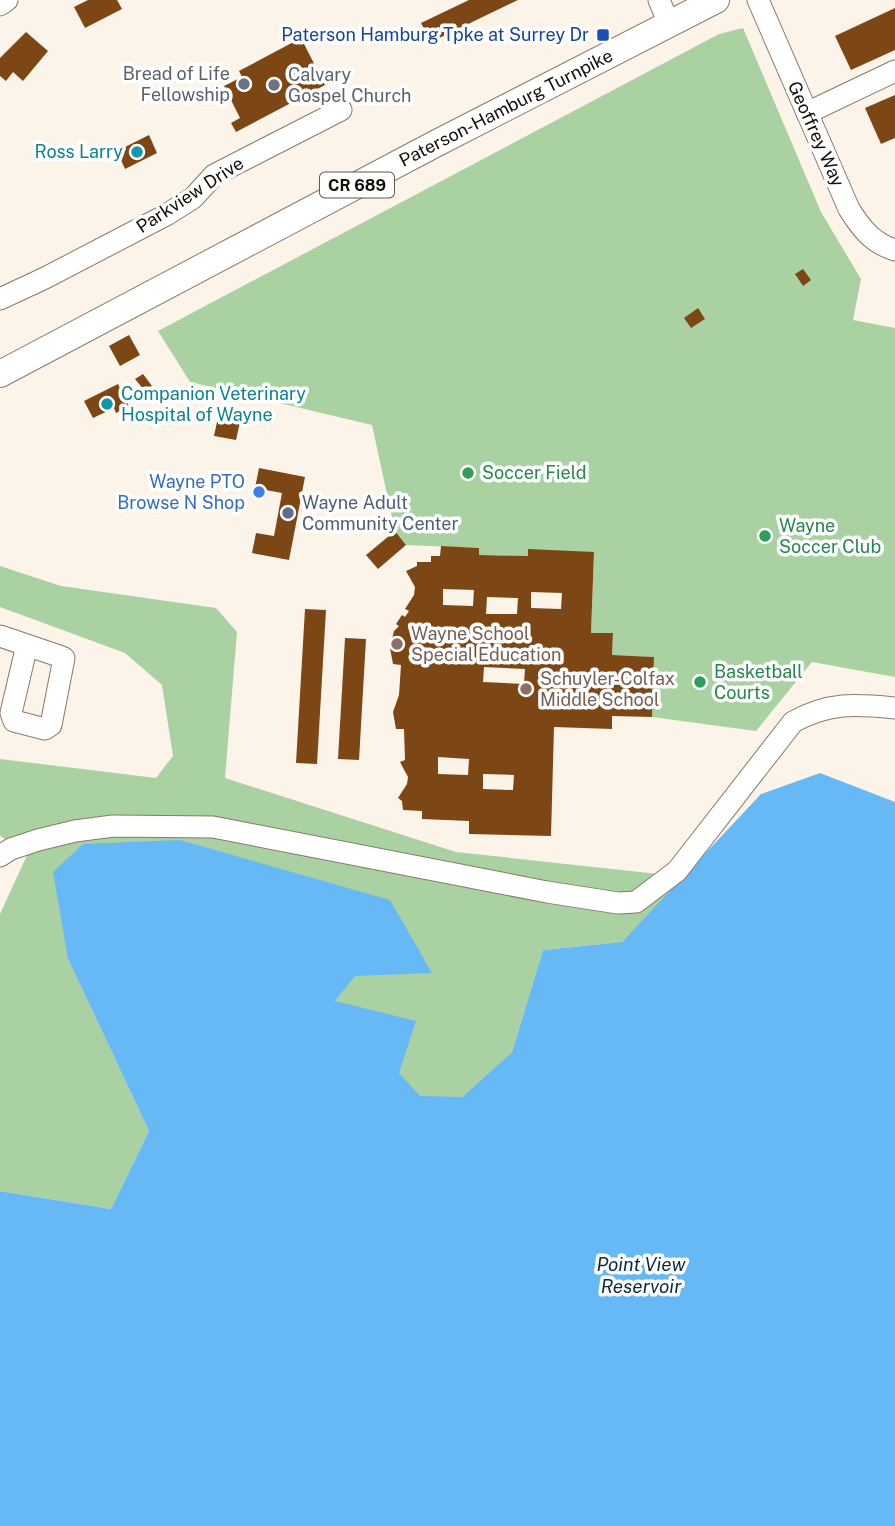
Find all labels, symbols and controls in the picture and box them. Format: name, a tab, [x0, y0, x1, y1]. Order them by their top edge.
place label: Paterson Hamburg Tpke at Surrey Dr	[281, 24, 589, 45]
marker: Paterson Hamburg Tpke at Surrey Dr	[595, 27, 611, 43]
street label: Paterson-Hamburg Turnpike	[395, 44, 616, 171]
place label: Bread of Life Fellowship	[123, 63, 230, 105]
place label: Calvary Gospel Church	[288, 64, 411, 106]
marker: Bread of Life Fellowship	[236, 76, 252, 92]
marker: Calvary Gospel Church	[266, 77, 282, 93]
street label: Geoffrey Way	[784, 78, 849, 190]
place label: Ross Larry	[35, 141, 123, 162]
marker: Ross Larry	[129, 144, 145, 160]
street label: Parkview Drive	[132, 152, 247, 237]
road number: CR 689	[320, 172, 394, 197]
place label: Companion Veterinary Hospital of Wayne	[121, 383, 306, 425]
marker: Companion Veterinary Hospital of Wayne	[99, 396, 115, 412]
place label: Soccer Field	[482, 462, 586, 483]
marker: Soccer Field	[460, 465, 476, 481]
place label: Wayne PTO Browse N Shop	[117, 471, 245, 513]
marker: Wayne PTO Browse N Shop	[251, 484, 267, 500]
place label: Wayne Adult Community Center	[302, 492, 459, 534]
marker: Wayne Adult Community Center	[280, 505, 296, 521]
place label: Wayne Soccer Club	[779, 515, 881, 557]
marker: Wayne Soccer Club	[757, 528, 773, 544]
place label: Wayne School Special Education	[411, 623, 561, 665]
marker: Wayne School Special Education	[389, 636, 405, 652]
place label: Basketball Courts	[714, 661, 803, 703]
place label: Schuyler-Colfax Middle School	[540, 668, 675, 710]
marker: Basketball Courts	[692, 674, 708, 690]
marker: Schuyler-Colfax Middle School	[518, 681, 534, 697]
water label: Point View Reservoir	[596, 1253, 686, 1297]

